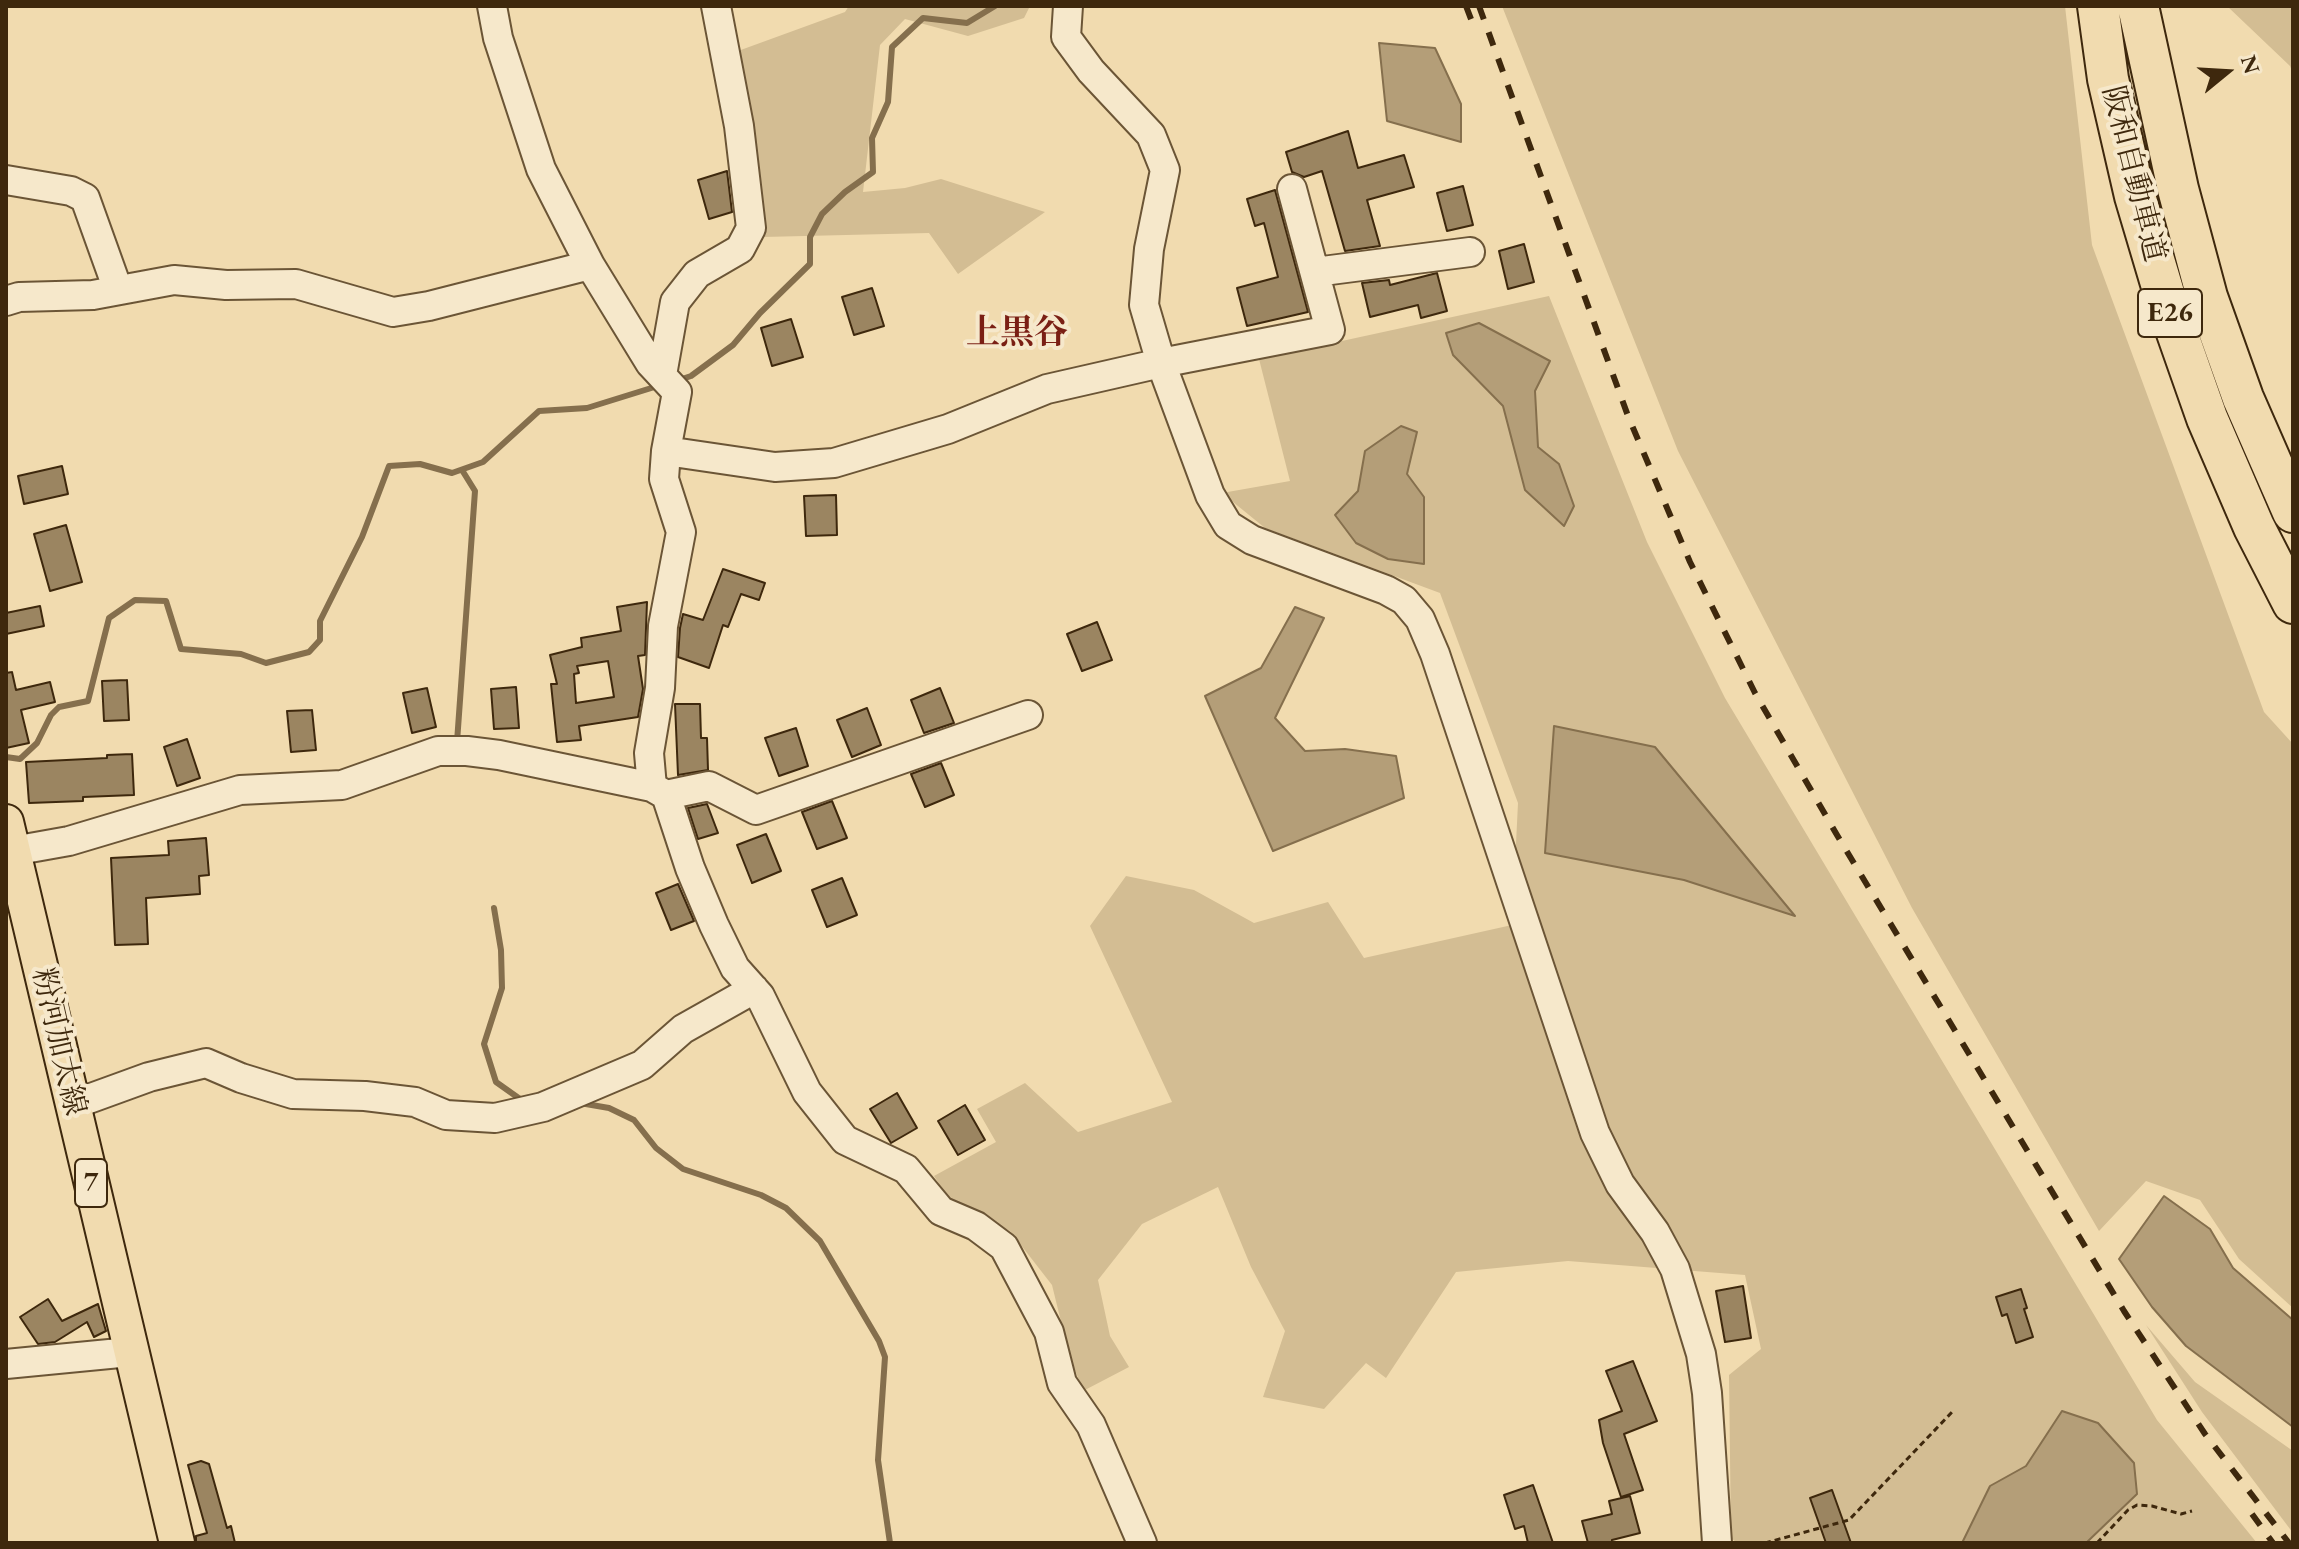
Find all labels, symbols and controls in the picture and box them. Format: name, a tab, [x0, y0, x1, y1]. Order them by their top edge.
north arrow	[2187, 32, 2267, 112]
text: N	[2234, 51, 2267, 77]
street label: 阪和自動車道	[2094, 82, 2172, 266]
road number: E26	[2138, 289, 2202, 337]
district label: 上黒谷	[966, 314, 1068, 354]
street label: 粉河加太線	[24, 965, 92, 1119]
road number: 7	[75, 1159, 107, 1207]

